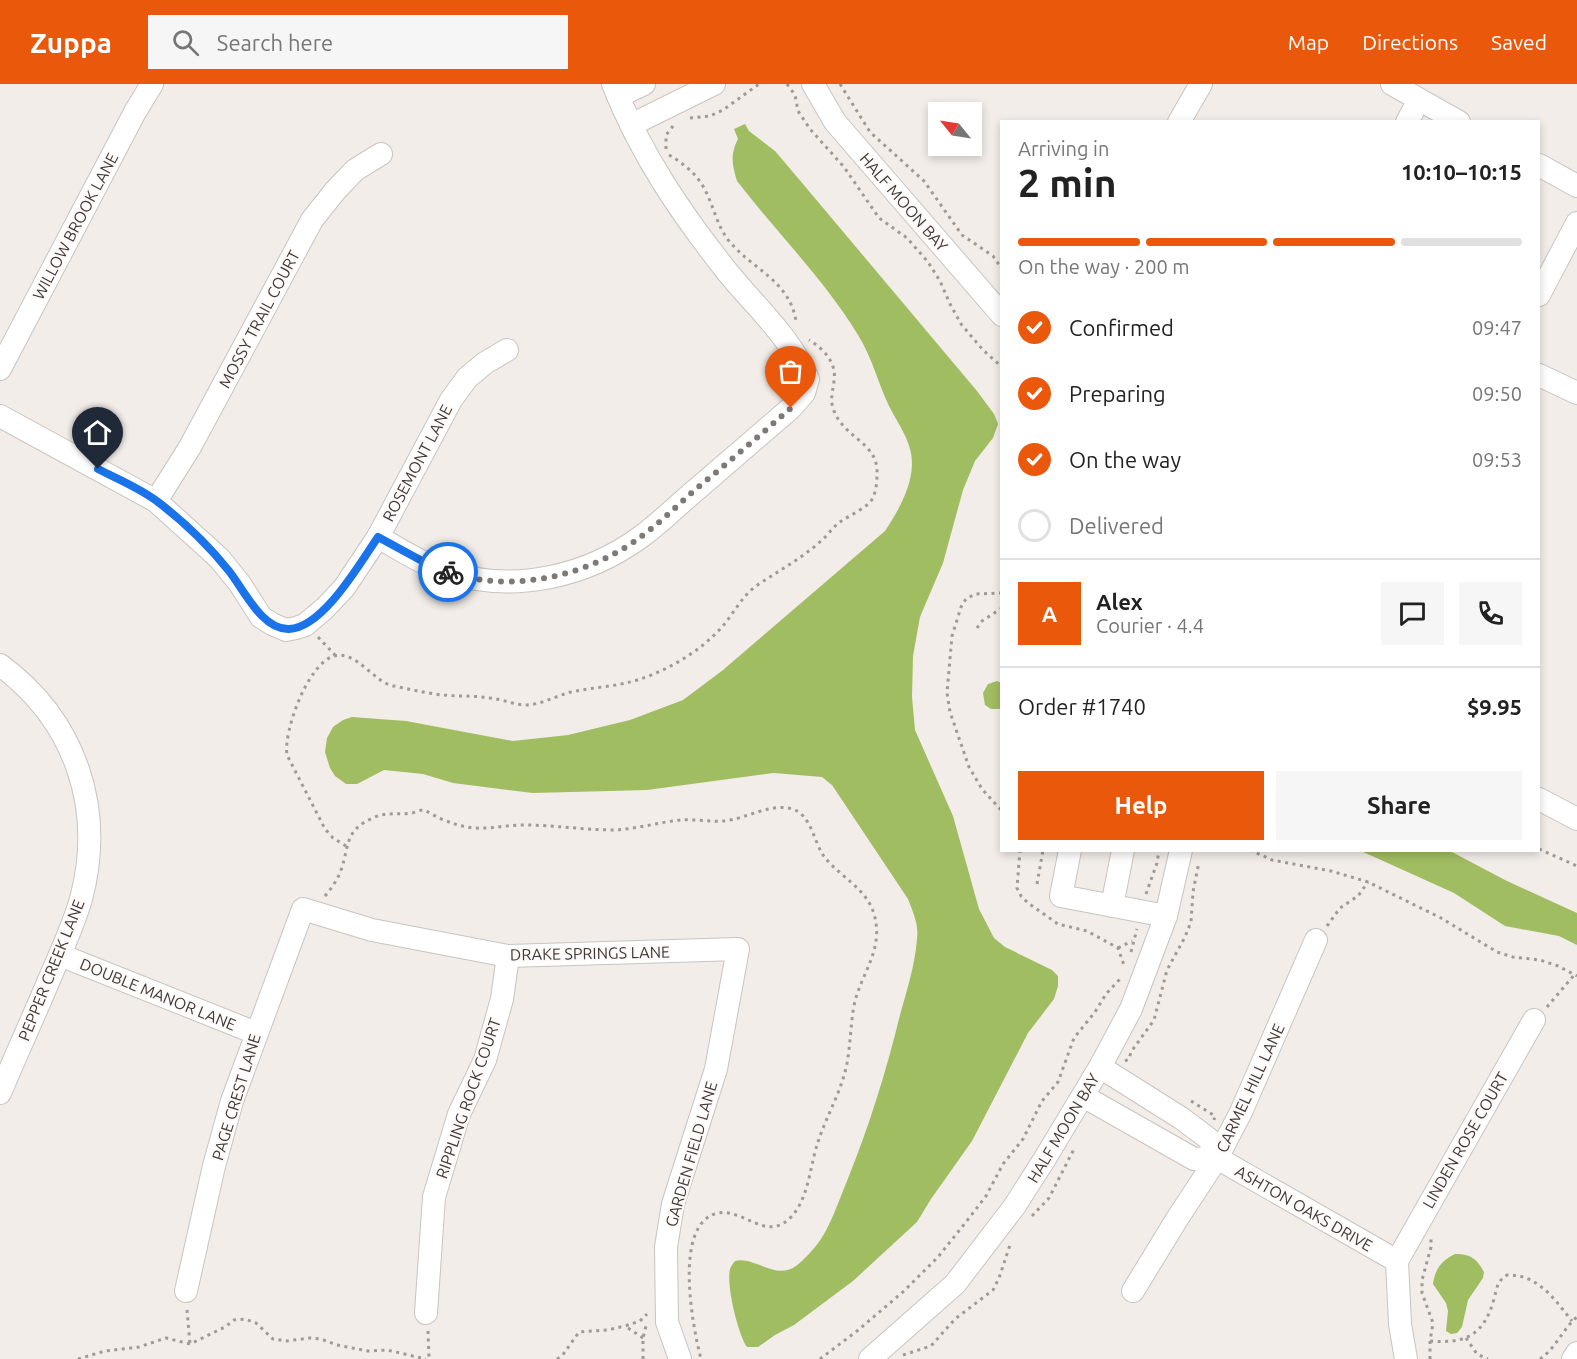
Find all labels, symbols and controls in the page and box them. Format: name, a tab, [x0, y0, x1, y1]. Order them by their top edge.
search box	[148, 15, 568, 69]
icon: search	[169, 26, 202, 59]
text: Zuppa	[30, 27, 112, 58]
text: Search here	[217, 30, 333, 55]
text: Map	[1288, 30, 1329, 54]
text: Directions	[1362, 30, 1458, 54]
text: Saved	[1491, 30, 1547, 54]
north arrow	[928, 102, 982, 156]
map controls	[928, 102, 982, 156]
text: Arriving in	[1018, 137, 1109, 160]
street label: HALF MOON BAY	[856, 149, 952, 255]
street label: WILLOW BROOK LANE	[29, 150, 121, 302]
text: 10:10–10:15	[1401, 159, 1522, 184]
text: 2 min	[1018, 161, 1117, 204]
street label: MOSSY TRAIL COURT	[215, 247, 303, 391]
text: On the way · 200 m	[1018, 255, 1190, 278]
icon: check	[1018, 311, 1051, 344]
text: Confirmed	[1069, 315, 1174, 340]
text: 09:47	[1472, 316, 1522, 339]
pin	[765, 346, 816, 408]
icon: bag	[774, 355, 807, 388]
icon: check	[1018, 377, 1051, 410]
text: Preparing	[1069, 381, 1166, 406]
text: 09:50	[1472, 382, 1522, 405]
street label: ROSEMONT LANE	[379, 402, 455, 524]
pin	[72, 407, 123, 469]
icon: home	[81, 416, 114, 449]
icon: check	[1018, 443, 1051, 476]
text: On the way	[1069, 447, 1181, 472]
text: 09:53	[1472, 448, 1522, 471]
text: Delivered	[1069, 513, 1164, 538]
courier	[418, 542, 478, 602]
icon: bike	[432, 556, 465, 589]
button: chat	[1381, 582, 1444, 645]
button: phone	[1459, 582, 1522, 645]
text: Alex	[1096, 589, 1143, 614]
text: A	[1042, 601, 1057, 626]
text: Courier · 4.4	[1096, 614, 1204, 637]
text: Order #1740	[1018, 694, 1146, 719]
text: $9.95	[1467, 694, 1522, 719]
button: Help	[1018, 771, 1264, 840]
button: Share	[1276, 771, 1522, 840]
street label: PEPPER CREEK LANE	[14, 897, 88, 1043]
street label: DRAKE SPRINGS LANE	[510, 943, 670, 963]
street label: DOUBLE MANOR LANE	[77, 954, 239, 1034]
street label: RIPPLING ROCK COURT	[432, 1015, 504, 1181]
street label: CARMEL HILL LANE	[1212, 1021, 1288, 1155]
street label: PAGE CREST LANE	[208, 1031, 264, 1162]
street label: HALF MOON BAY	[1023, 1069, 1103, 1186]
street label: LINDEN ROSE COURT	[1419, 1069, 1511, 1211]
street label: GARDEN FIELD LANE	[662, 1079, 720, 1229]
street label: ASHTON OAKS DRIVE	[1232, 1161, 1376, 1255]

